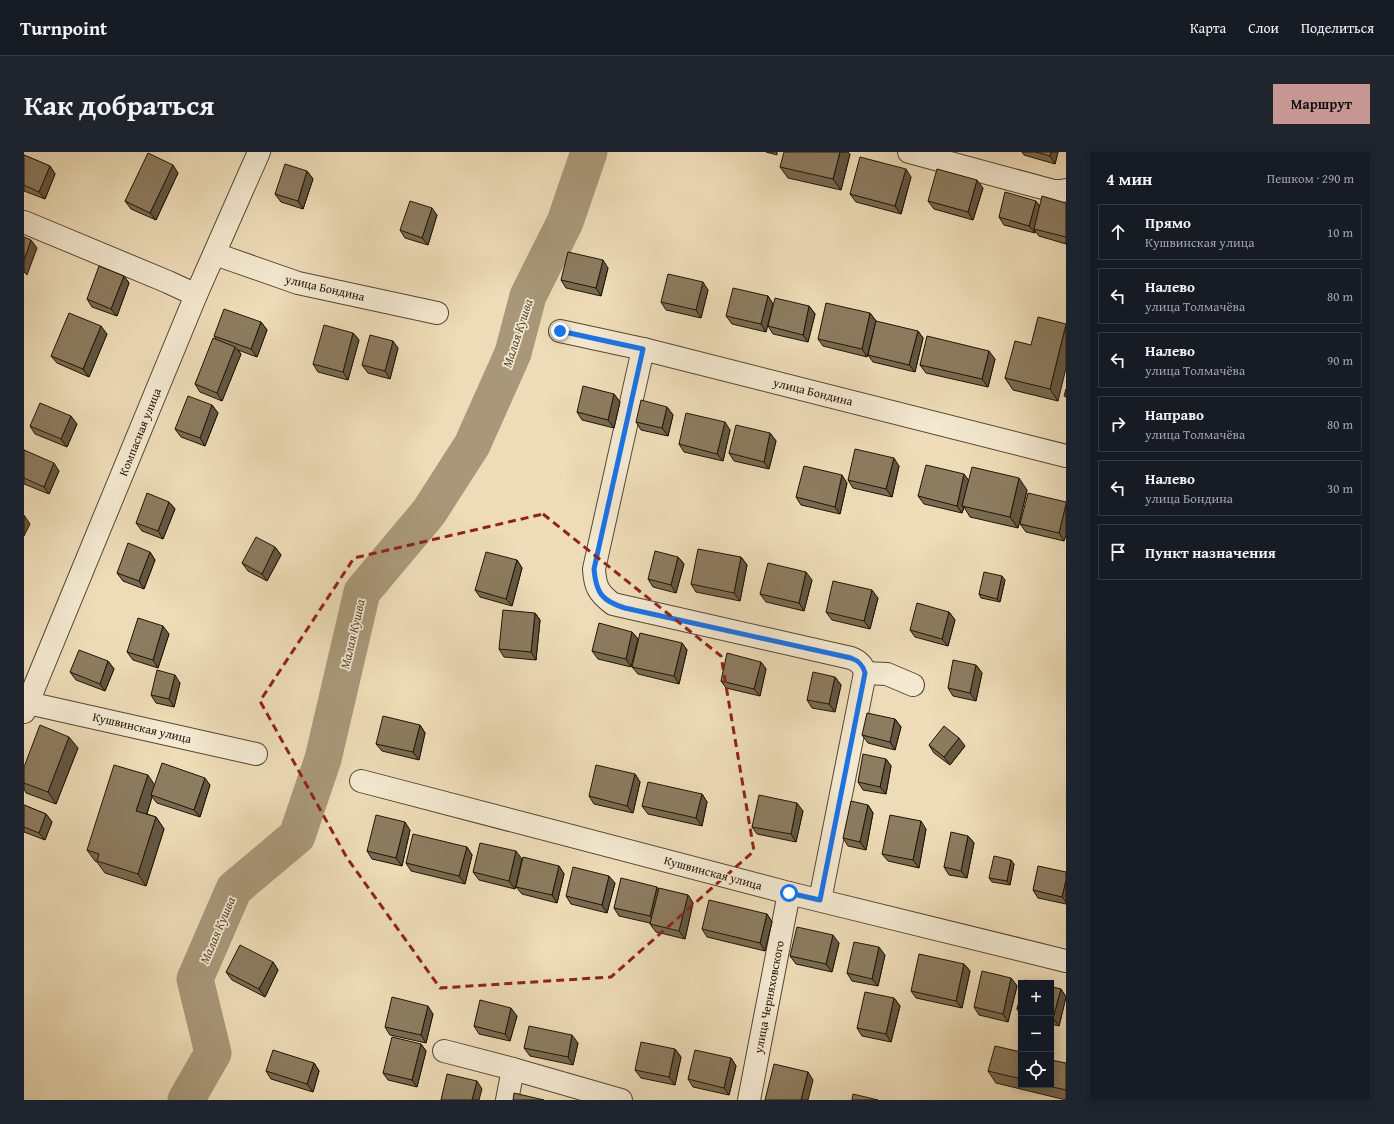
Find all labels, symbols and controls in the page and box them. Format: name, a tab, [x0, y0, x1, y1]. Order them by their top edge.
text: Turnpoint	[20, 14, 107, 42]
text: Карта	[1190, 18, 1226, 38]
text: Слои	[1248, 18, 1279, 38]
text: Поделиться	[1301, 18, 1374, 38]
text: Как добраться	[24, 84, 214, 125]
button: Маршрут	[1273, 84, 1370, 124]
text: 4 мин	[1106, 166, 1152, 191]
text: Пешком · 290 m	[1267, 169, 1354, 188]
text: Прямо	[1145, 212, 1191, 233]
icon: ahead	[1107, 221, 1129, 243]
text: 10 m	[1327, 223, 1353, 242]
text: Кушвинская улица	[1145, 233, 1254, 252]
street label: улица Бондина	[283, 270, 367, 305]
text: Налево	[1145, 276, 1195, 297]
icon: left	[1107, 285, 1129, 307]
text: 80 m	[1327, 287, 1353, 306]
water label: Малая Кушва	[497, 296, 538, 370]
text: улица Толмачёва	[1145, 297, 1245, 316]
route end	[551, 322, 569, 340]
text: Налево	[1145, 340, 1195, 361]
icon: left	[1107, 349, 1129, 371]
text: 90 m	[1327, 351, 1353, 370]
text: улица Толмачёва	[1145, 361, 1245, 380]
street label: улица Бондина	[771, 373, 855, 410]
street label: Компасная улица	[114, 385, 165, 478]
text: Направо	[1145, 404, 1204, 425]
icon: right	[1107, 413, 1129, 435]
text: 80 m	[1327, 415, 1353, 434]
text: улица Толмачёва	[1145, 425, 1245, 444]
text: Налево	[1145, 468, 1195, 489]
icon: left	[1107, 477, 1129, 499]
text: 30 m	[1327, 479, 1353, 498]
text: улица Бондина	[1145, 489, 1233, 508]
icon: arrive	[1107, 541, 1129, 563]
text: Пункт назначения	[1145, 542, 1276, 563]
water label: Малая Кушва	[335, 597, 370, 671]
street label: Кушвинская улица	[91, 708, 193, 747]
street label: Кушвинская улица	[662, 851, 764, 894]
route start	[780, 884, 798, 902]
water label: Малая Кушва	[195, 894, 240, 967]
street label: улица Черняховского	[749, 939, 788, 1056]
map controls	[1018, 980, 1054, 1088]
button: +	[1018, 980, 1054, 1016]
button: −	[1018, 1016, 1054, 1052]
button: locate	[1018, 1052, 1054, 1088]

